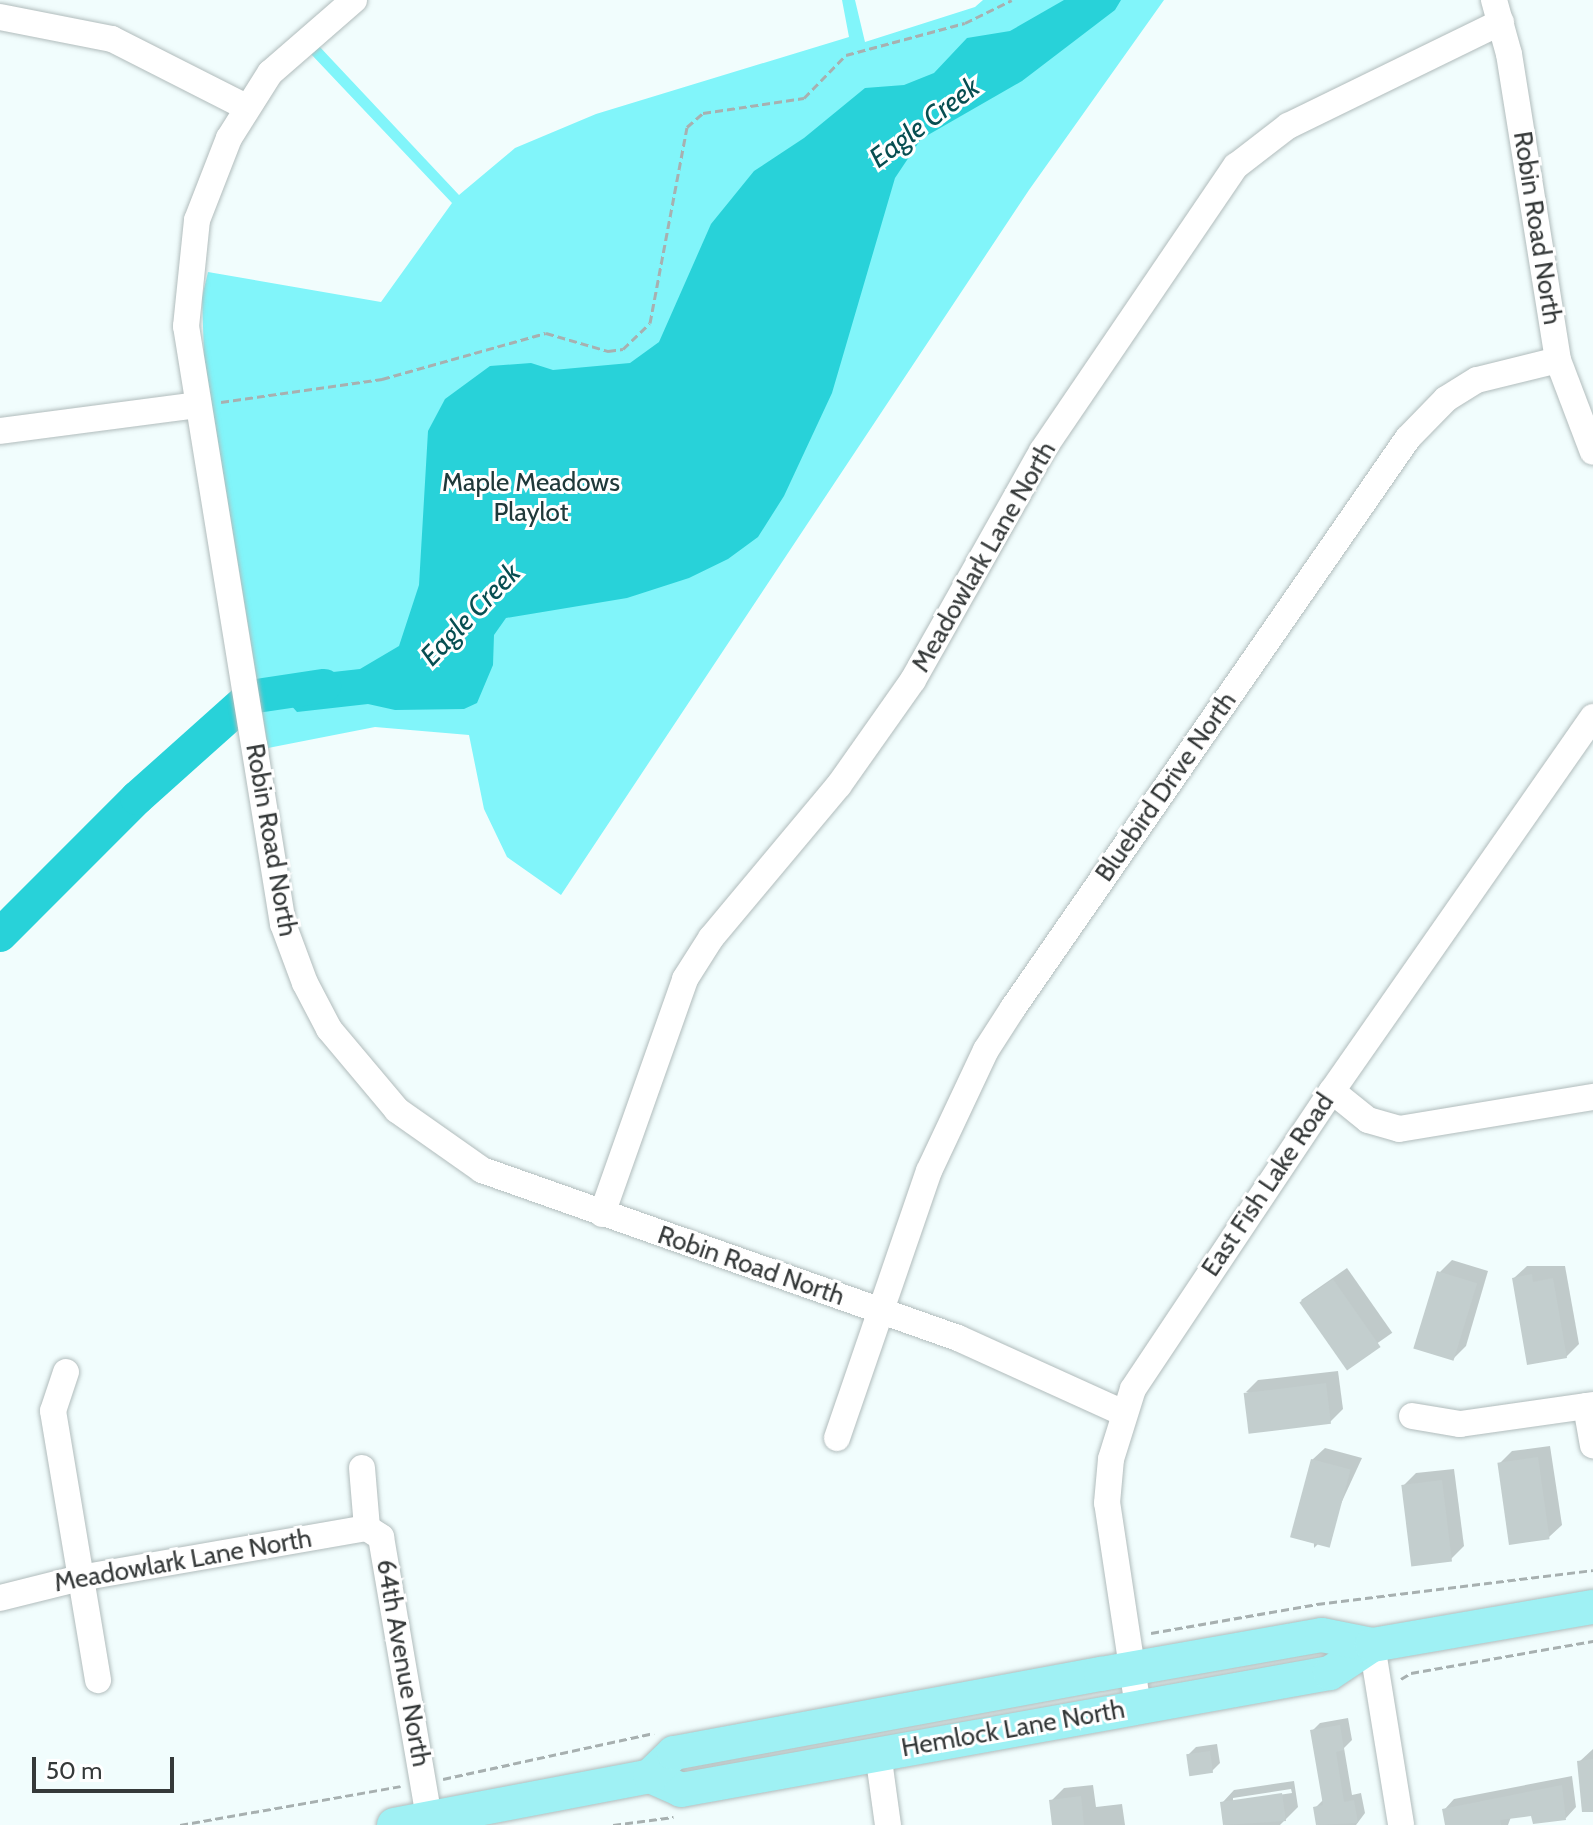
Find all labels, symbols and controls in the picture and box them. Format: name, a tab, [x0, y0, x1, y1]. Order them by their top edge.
water label: Eagle Creek	[862, 70, 986, 174]
street label: Robin Road North	[1506, 129, 1568, 327]
street label: Meadowlark Lane North	[905, 436, 1063, 678]
park label: Maple Meadows Playlot	[442, 467, 620, 528]
water label: Eagle Creek	[413, 556, 527, 672]
street label: Bluebird Drive North	[1089, 686, 1243, 888]
street label: Robin Road North	[239, 741, 303, 939]
street label: East Fish Lake Road	[1195, 1088, 1341, 1282]
street label: Robin Road North	[654, 1219, 848, 1313]
street label: Meadowlark Lane North	[52, 1523, 314, 1599]
street label: 64th Avenue North	[369, 1557, 437, 1769]
street label: Hemlock Lane North	[899, 1694, 1127, 1764]
scale bar	[36, 1741, 178, 1791]
text: 50 m	[46, 1756, 102, 1785]

